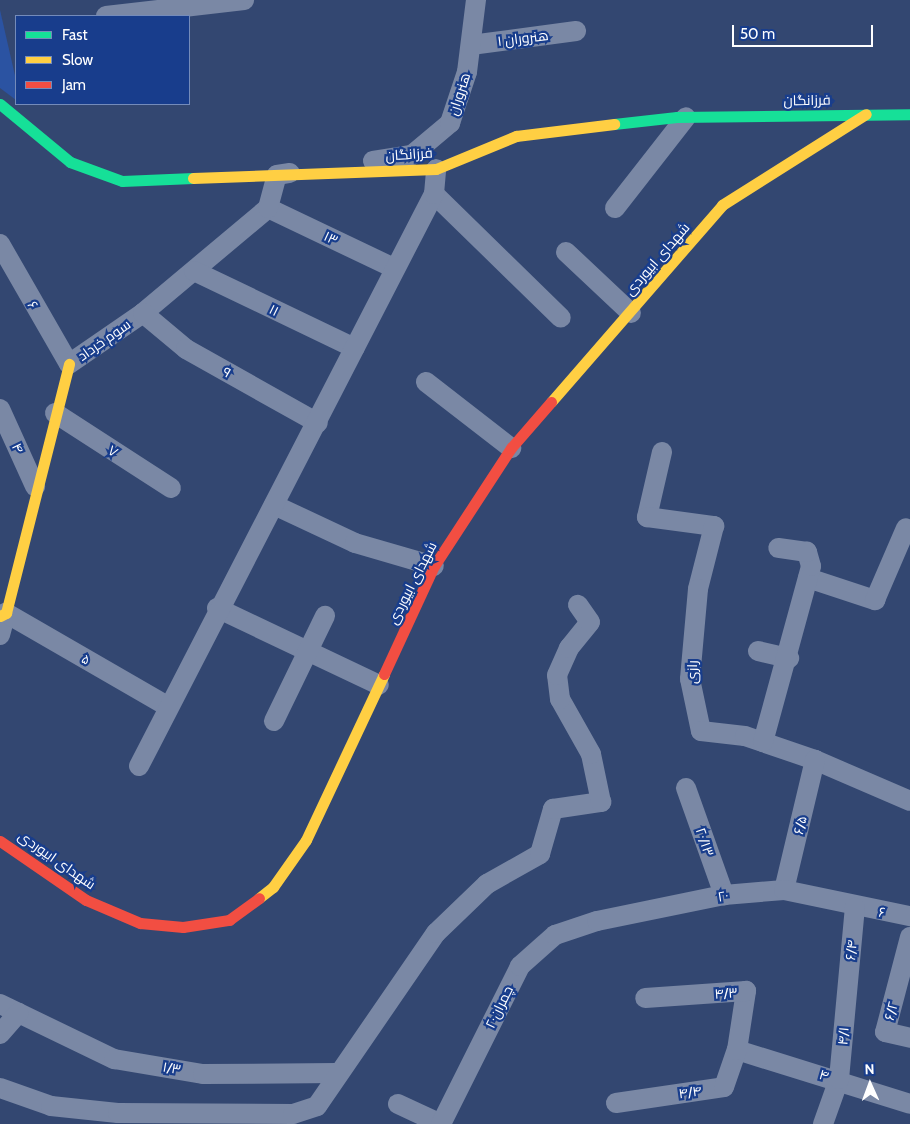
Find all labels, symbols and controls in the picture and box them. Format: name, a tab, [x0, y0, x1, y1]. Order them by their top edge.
legend	[15, 15, 190, 105]
scale bar	[735, 15, 876, 47]
text: 50 m	[740, 25, 775, 43]
text: Fast	[62, 26, 87, 44]
street label: هنروران ۱	[496, 27, 550, 49]
text: Slow	[62, 51, 93, 69]
street label: هنروران	[444, 71, 474, 117]
text: Jam	[62, 76, 86, 94]
street label: فرزانگان	[783, 91, 831, 109]
street label: فرزانگان	[385, 144, 433, 164]
street label: شهدای ابیوردی	[621, 219, 693, 299]
street label: ۱۳	[321, 227, 341, 249]
street label: ۶	[24, 298, 42, 312]
street label: ۱۱	[266, 301, 282, 319]
street label: سوم خرداد	[74, 316, 134, 364]
street label: ۹	[220, 363, 234, 381]
street label: ۴	[8, 440, 28, 456]
street label: ۷	[105, 442, 121, 460]
street label: شهدای ابیوردی	[384, 539, 440, 627]
street label: ۵	[78, 650, 94, 668]
street label: رازی	[683, 660, 701, 684]
street label: ۶/۵	[790, 814, 810, 836]
street label: ۲۰/۱۳	[692, 825, 718, 859]
street label: شهدای ابیوردی	[15, 827, 99, 893]
street label: ۲۰	[716, 887, 730, 905]
street label: ۶	[878, 903, 886, 921]
street label: ۶/۴	[842, 939, 860, 961]
street label: چمران۲۰	[482, 983, 516, 1031]
street label: ۴/۳	[714, 984, 738, 1002]
street label: ۶/۲	[881, 1000, 901, 1022]
street label: ۴/۱	[834, 1026, 852, 1046]
street label: ۱/۳	[162, 1058, 182, 1078]
north arrow	[845, 1059, 895, 1109]
text: N	[864, 1060, 875, 1078]
street label: ۴	[817, 1066, 831, 1084]
street label: ۴/۴	[677, 1082, 703, 1102]

